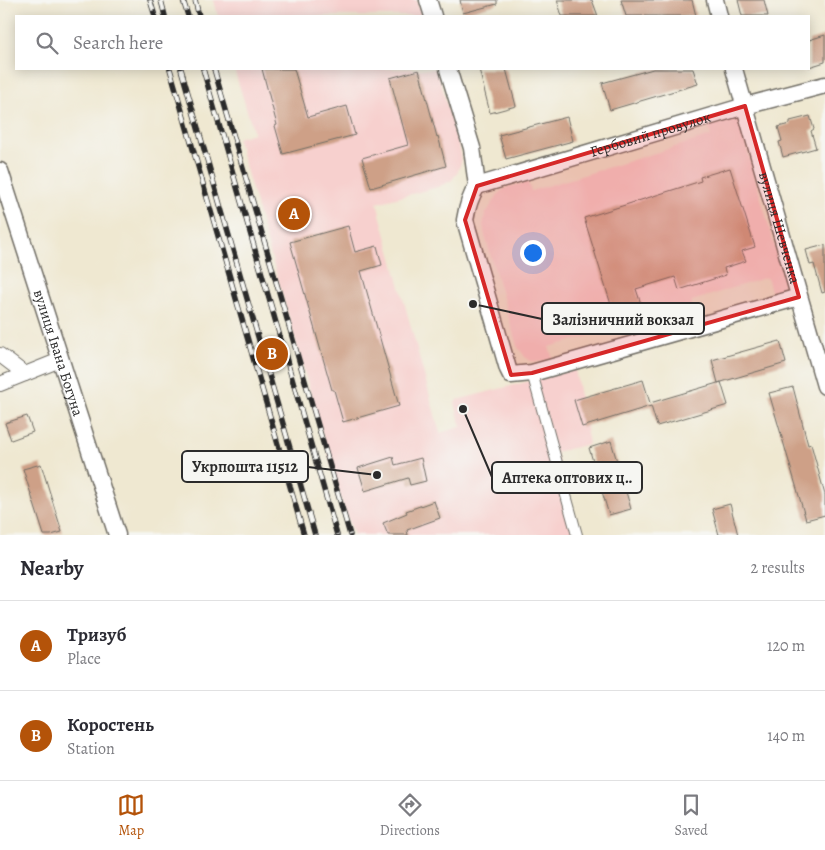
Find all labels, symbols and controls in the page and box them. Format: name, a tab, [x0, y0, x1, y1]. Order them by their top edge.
search box	[15, 15, 810, 70]
icon: search	[33, 29, 61, 57]
text: Search here	[73, 30, 163, 56]
street label: Гербовий провулок	[588, 107, 713, 162]
street label: вулиця Шевченка	[754, 169, 805, 286]
pin: A	[278, 195, 310, 233]
your location	[520, 240, 546, 266]
street label: вулиця Івана Богуна	[29, 287, 88, 419]
callout: Залізничний вокзал	[542, 303, 704, 334]
text: Залізничний вокзал	[552, 309, 694, 331]
pin: B	[256, 335, 288, 373]
callout: Укрпошта 11512	[182, 451, 308, 482]
text: Укрпошта 11512	[192, 456, 298, 478]
callout: Аптека оптових ц‥	[492, 462, 642, 493]
text: Аптека оптових ц‥	[501, 467, 632, 489]
text: Nearby	[20, 554, 83, 582]
text: 2 results	[750, 557, 805, 579]
text: Тризуб	[67, 622, 126, 648]
text: A	[31, 635, 41, 657]
text: 120 m	[767, 635, 805, 657]
text: Place	[67, 648, 101, 670]
text: Коростень	[67, 712, 154, 738]
text: B	[31, 725, 41, 747]
text: 140 m	[767, 725, 805, 747]
text: Station	[67, 738, 115, 760]
tab: Map	[117, 791, 145, 840]
tab: Directions	[380, 791, 440, 840]
tab: Saved	[675, 791, 708, 840]

